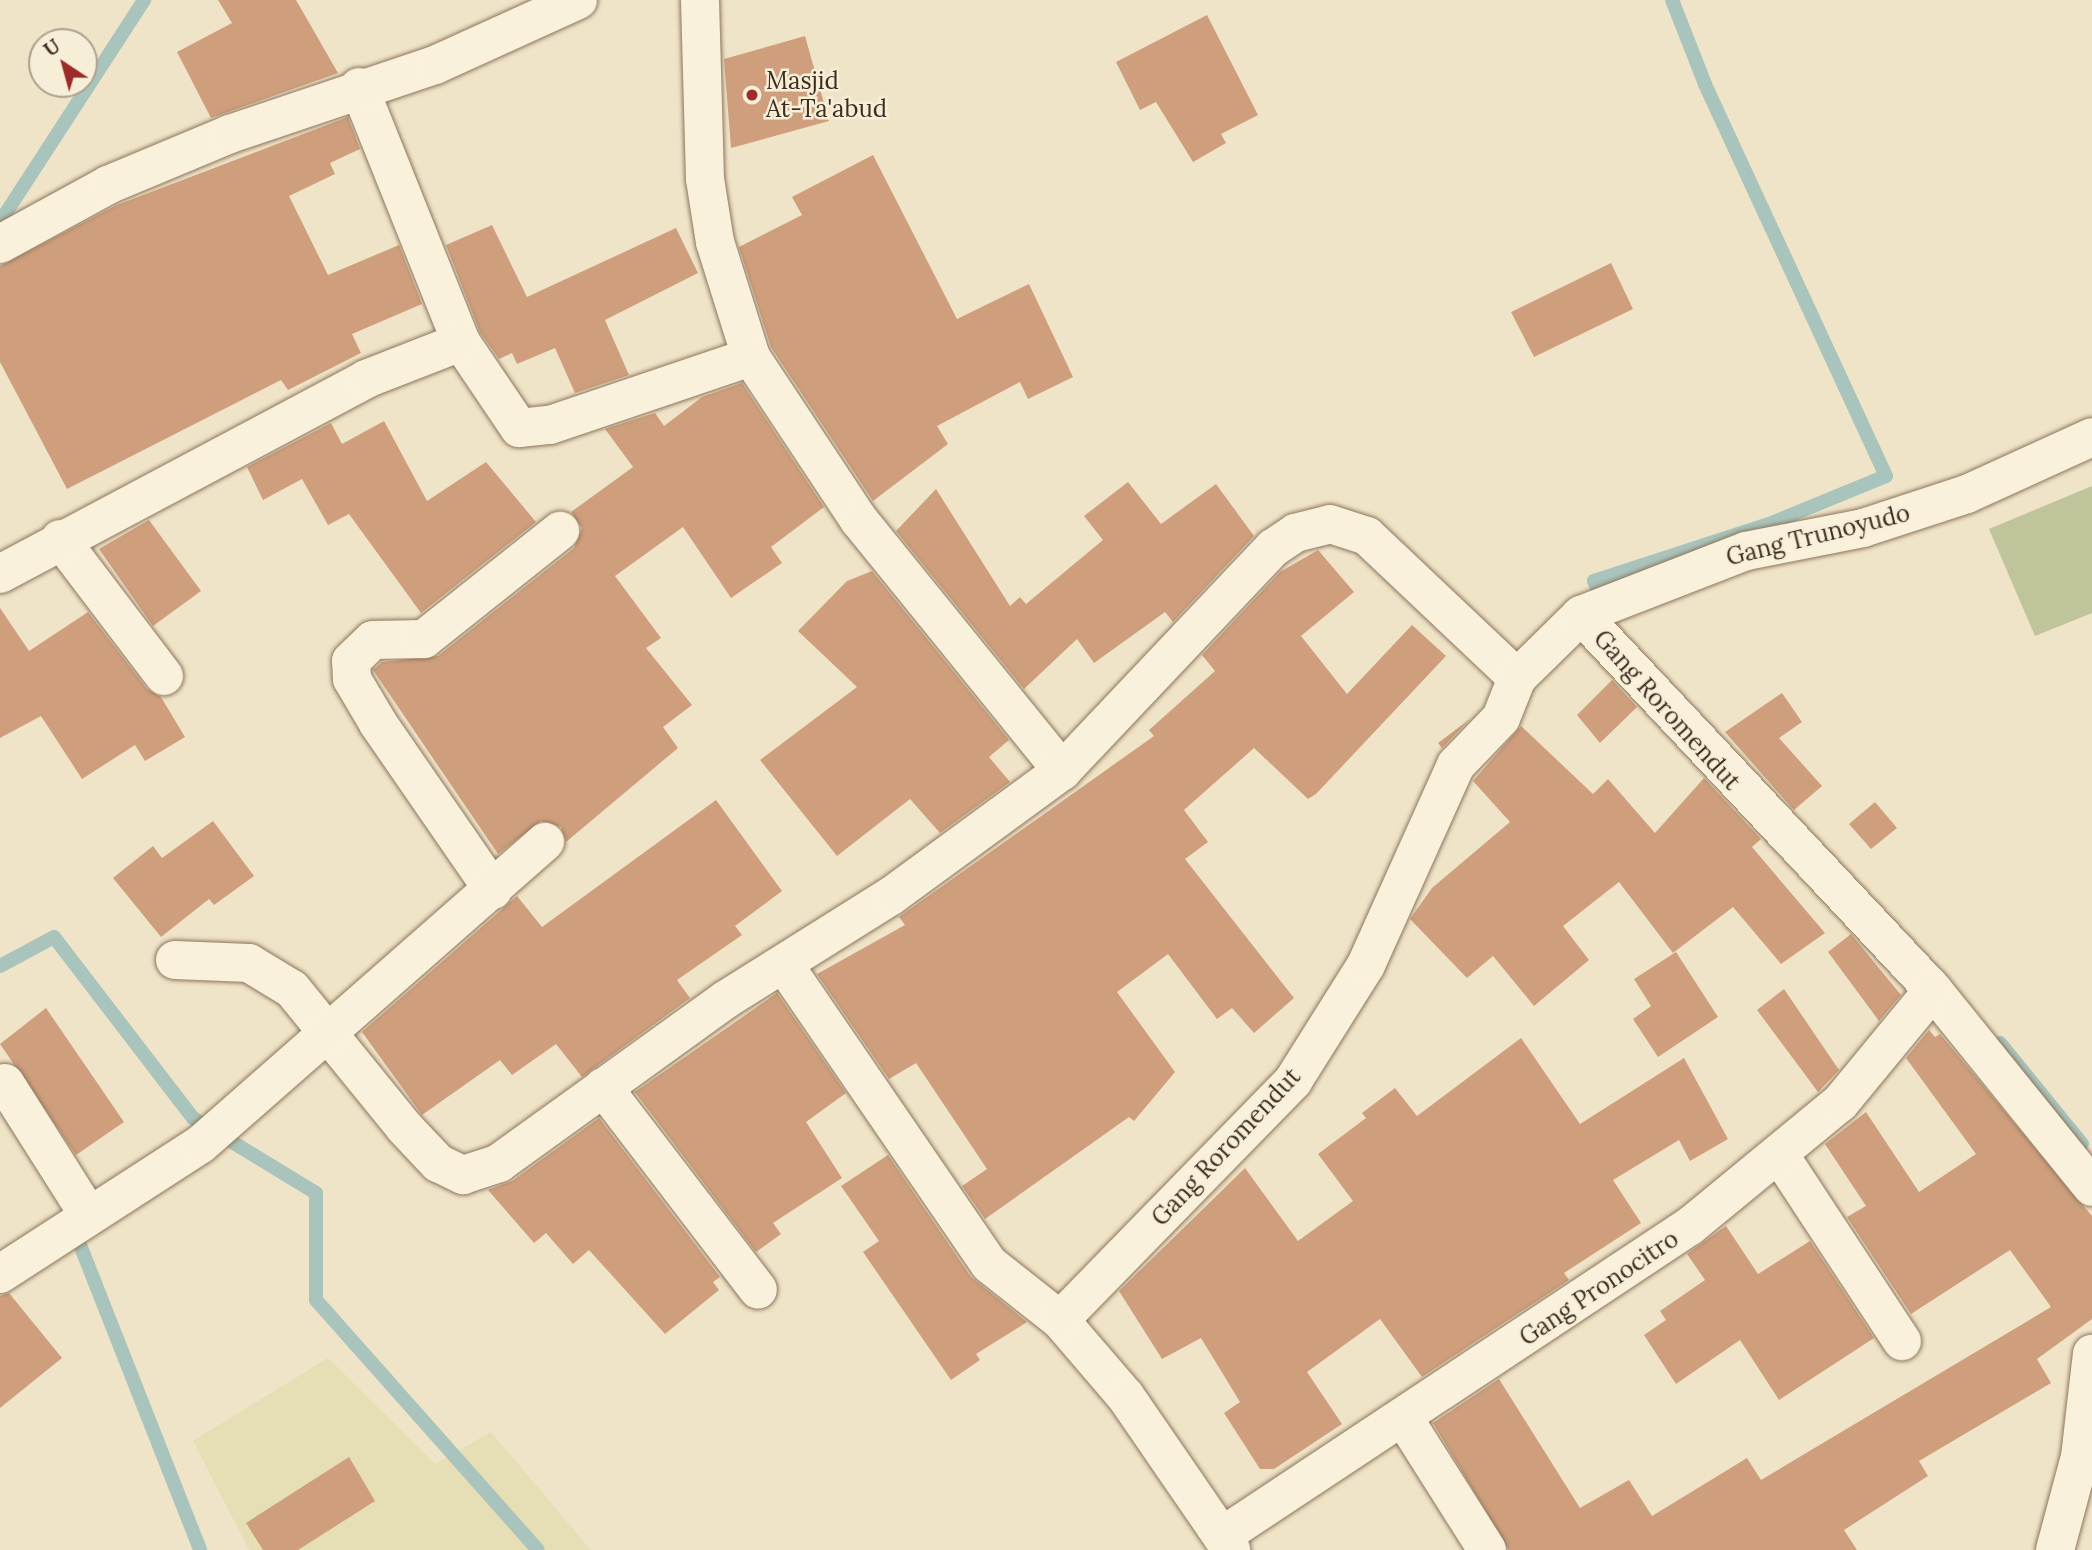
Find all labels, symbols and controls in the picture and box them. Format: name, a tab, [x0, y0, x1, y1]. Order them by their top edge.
north arrow	[28, 28, 98, 98]
text: U	[39, 34, 65, 62]
place label: Masjid At-Ta'abud	[766, 67, 887, 123]
marker: Masjid At-Ta'abud	[744, 87, 760, 103]
street label: Gang Trunoyudo	[1723, 498, 1913, 572]
street label: Gang Roromendut	[1588, 624, 1746, 796]
street label: Gang Roromendut	[1146, 1062, 1306, 1232]
street label: Gang Pronocitro	[1514, 1224, 1684, 1352]

